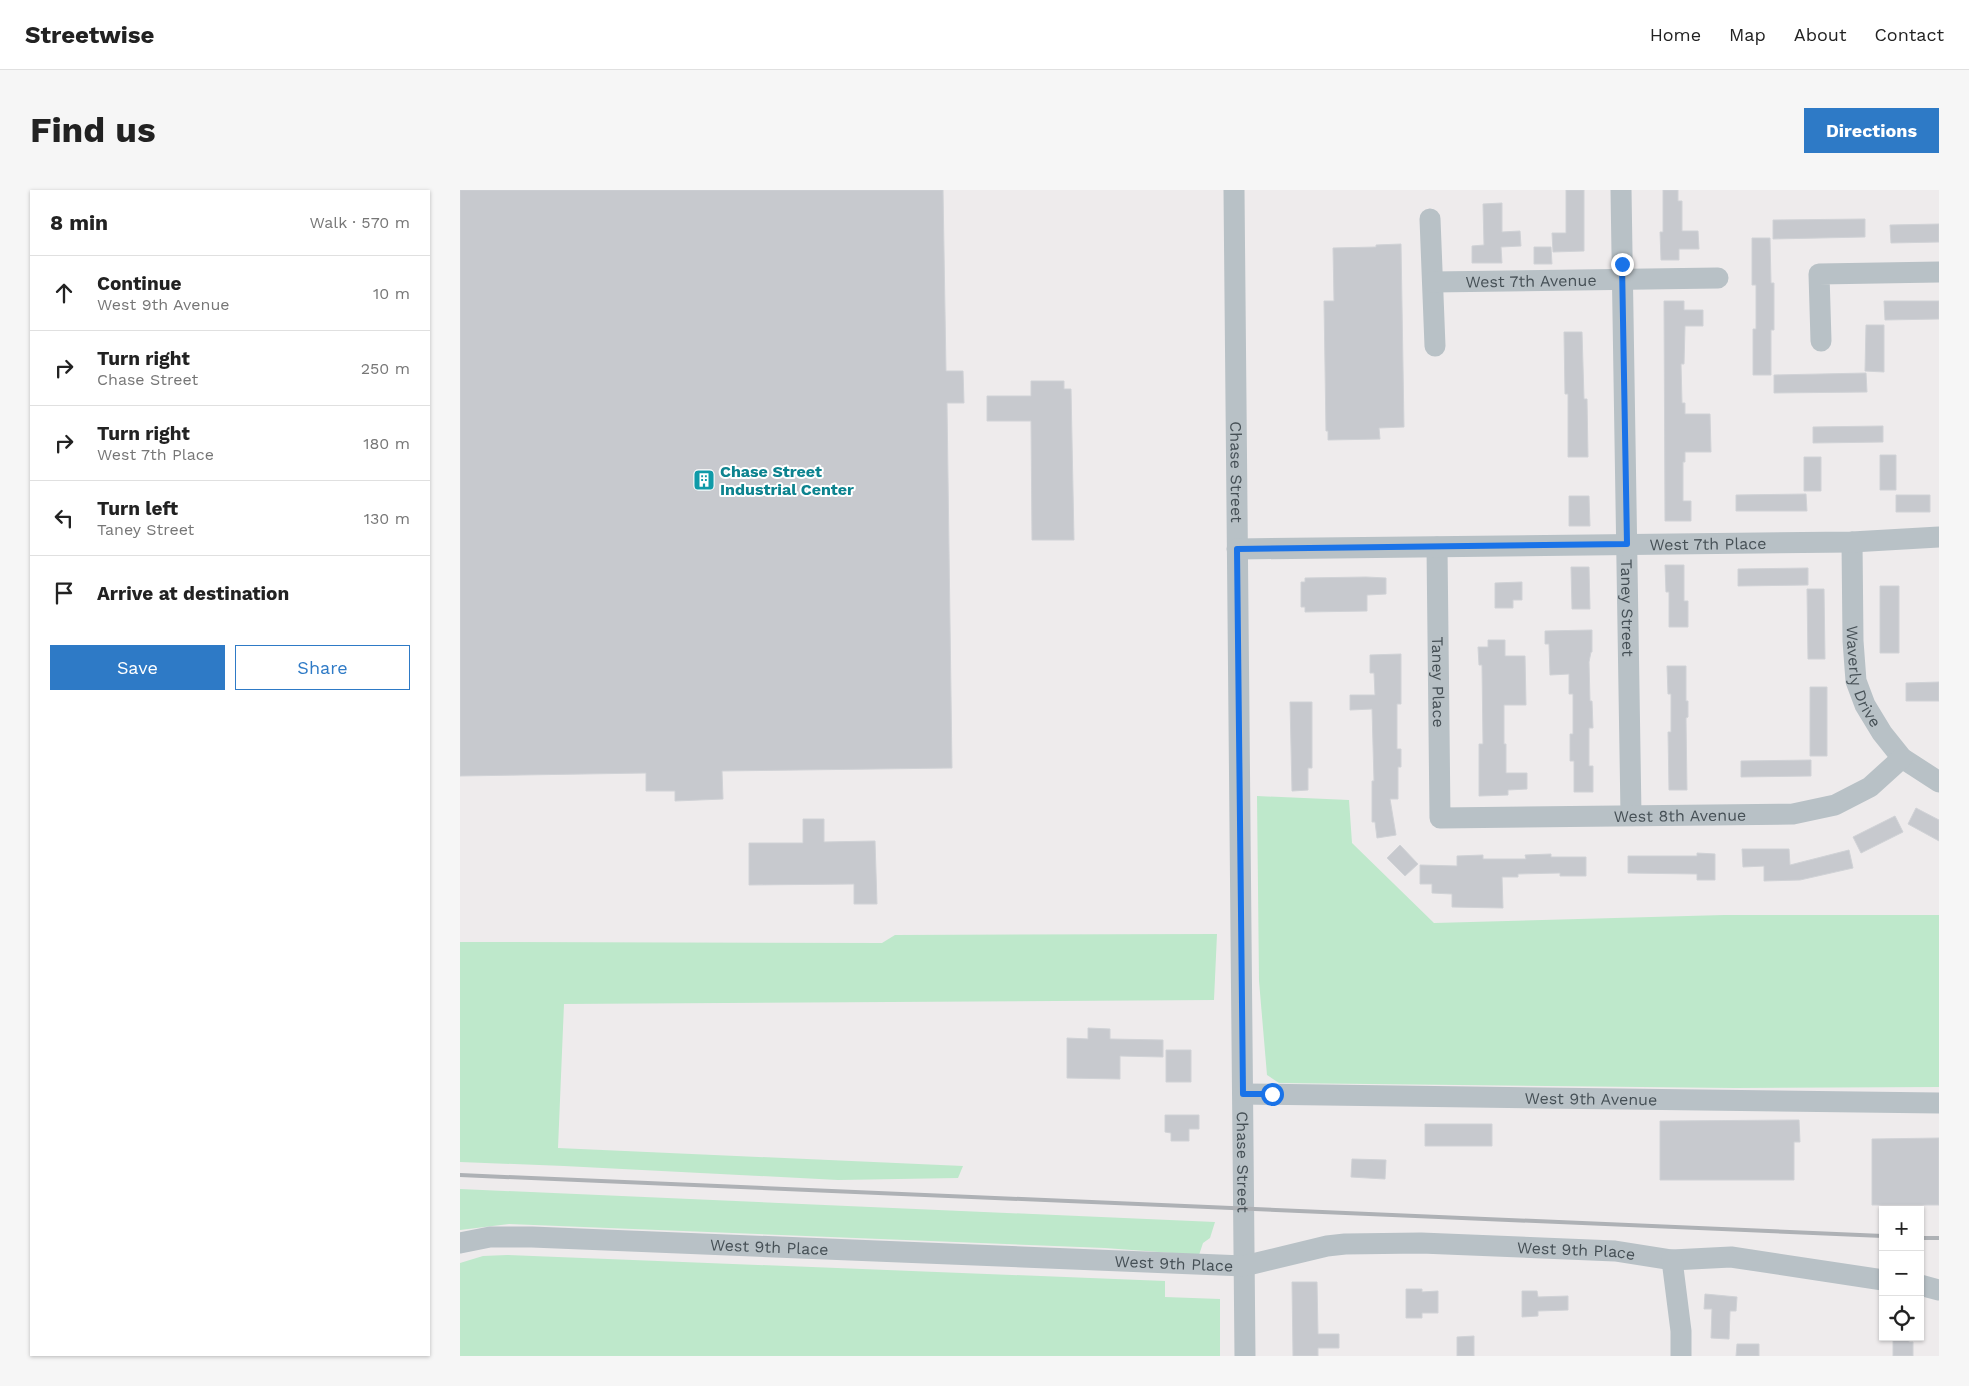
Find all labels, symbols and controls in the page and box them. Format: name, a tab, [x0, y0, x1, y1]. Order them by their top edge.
text: Streetwise	[25, 21, 154, 49]
text: Home	[1650, 24, 1701, 45]
text: Map	[1729, 24, 1766, 45]
text: About	[1794, 24, 1846, 45]
text: Contact	[1874, 24, 1944, 45]
button: Directions	[1804, 108, 1939, 153]
text: Find us	[30, 109, 156, 151]
text: 8 min	[50, 210, 108, 235]
text: Walk · 570 m	[309, 213, 410, 232]
route end	[1611, 253, 1634, 276]
street label: West 7th Avenue	[1465, 270, 1597, 291]
text: Continue	[97, 272, 181, 295]
icon: ahead	[50, 279, 78, 307]
text: 10 m	[373, 284, 410, 303]
text: West 9th Avenue	[97, 295, 230, 314]
text: Turn right	[97, 347, 190, 370]
icon: right	[50, 354, 78, 382]
text: 250 m	[361, 359, 410, 378]
text: Chase Street	[97, 370, 198, 389]
street label: Chase Street	[1227, 421, 1247, 523]
text: Turn right	[97, 422, 190, 445]
icon: right	[50, 429, 78, 457]
text: 180 m	[363, 434, 410, 453]
text: West 7th Place	[97, 445, 214, 464]
place label: Chase Street Industrial Center	[720, 462, 854, 499]
building icon: Chase Street Industrial Center	[692, 468, 716, 492]
text: Turn left	[97, 497, 178, 520]
icon: left	[50, 504, 78, 532]
text: 130 m	[364, 509, 410, 528]
text: Taney Street	[97, 520, 194, 539]
street label: West 7th Place	[1649, 533, 1767, 554]
street label: Taney Street	[1617, 559, 1638, 657]
icon: arrive	[50, 579, 78, 607]
text: Arrive at destination	[97, 582, 289, 605]
street label: Waverly Drive	[1843, 625, 1886, 730]
street label: Taney Place	[1428, 636, 1448, 728]
button: Save	[50, 645, 225, 690]
button: Share	[235, 645, 410, 690]
street label: West 8th Avenue	[1614, 805, 1746, 826]
route start	[1261, 1083, 1284, 1106]
street label: West 9th Avenue	[1525, 1088, 1657, 1109]
street label: Chase Street	[1233, 1111, 1253, 1213]
map controls	[1879, 1206, 1924, 1341]
button: +	[1879, 1206, 1924, 1251]
street label: West 9th Place	[710, 1235, 829, 1259]
street label: West 9th Place	[1517, 1237, 1637, 1264]
street label: West 9th Place	[1114, 1251, 1234, 1275]
button: −	[1879, 1251, 1924, 1296]
button: locate	[1879, 1296, 1924, 1341]

